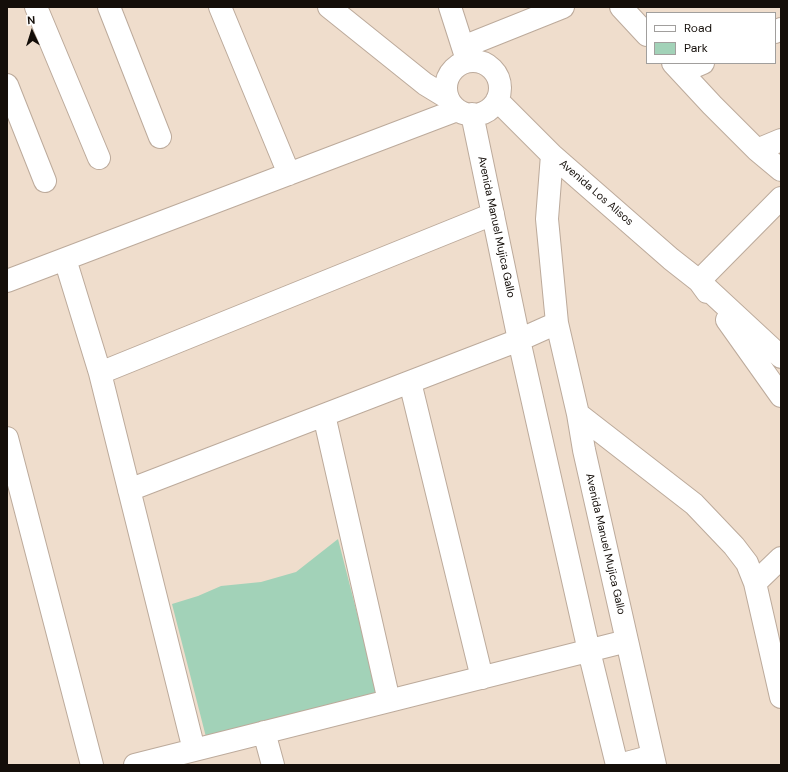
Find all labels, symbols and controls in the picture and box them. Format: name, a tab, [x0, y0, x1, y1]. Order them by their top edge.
north arrow	[12, 12, 52, 52]
legend	[646, 12, 776, 64]
text: N	[27, 13, 36, 27]
text: Road	[684, 20, 712, 36]
text: Park	[684, 40, 708, 56]
street label: Avenida Manuel Mujica Gallo	[475, 155, 517, 299]
street label: Avenida Los Alisos	[556, 157, 636, 229]
street label: Avenida Manuel Mujica Gallo	[582, 472, 628, 616]

